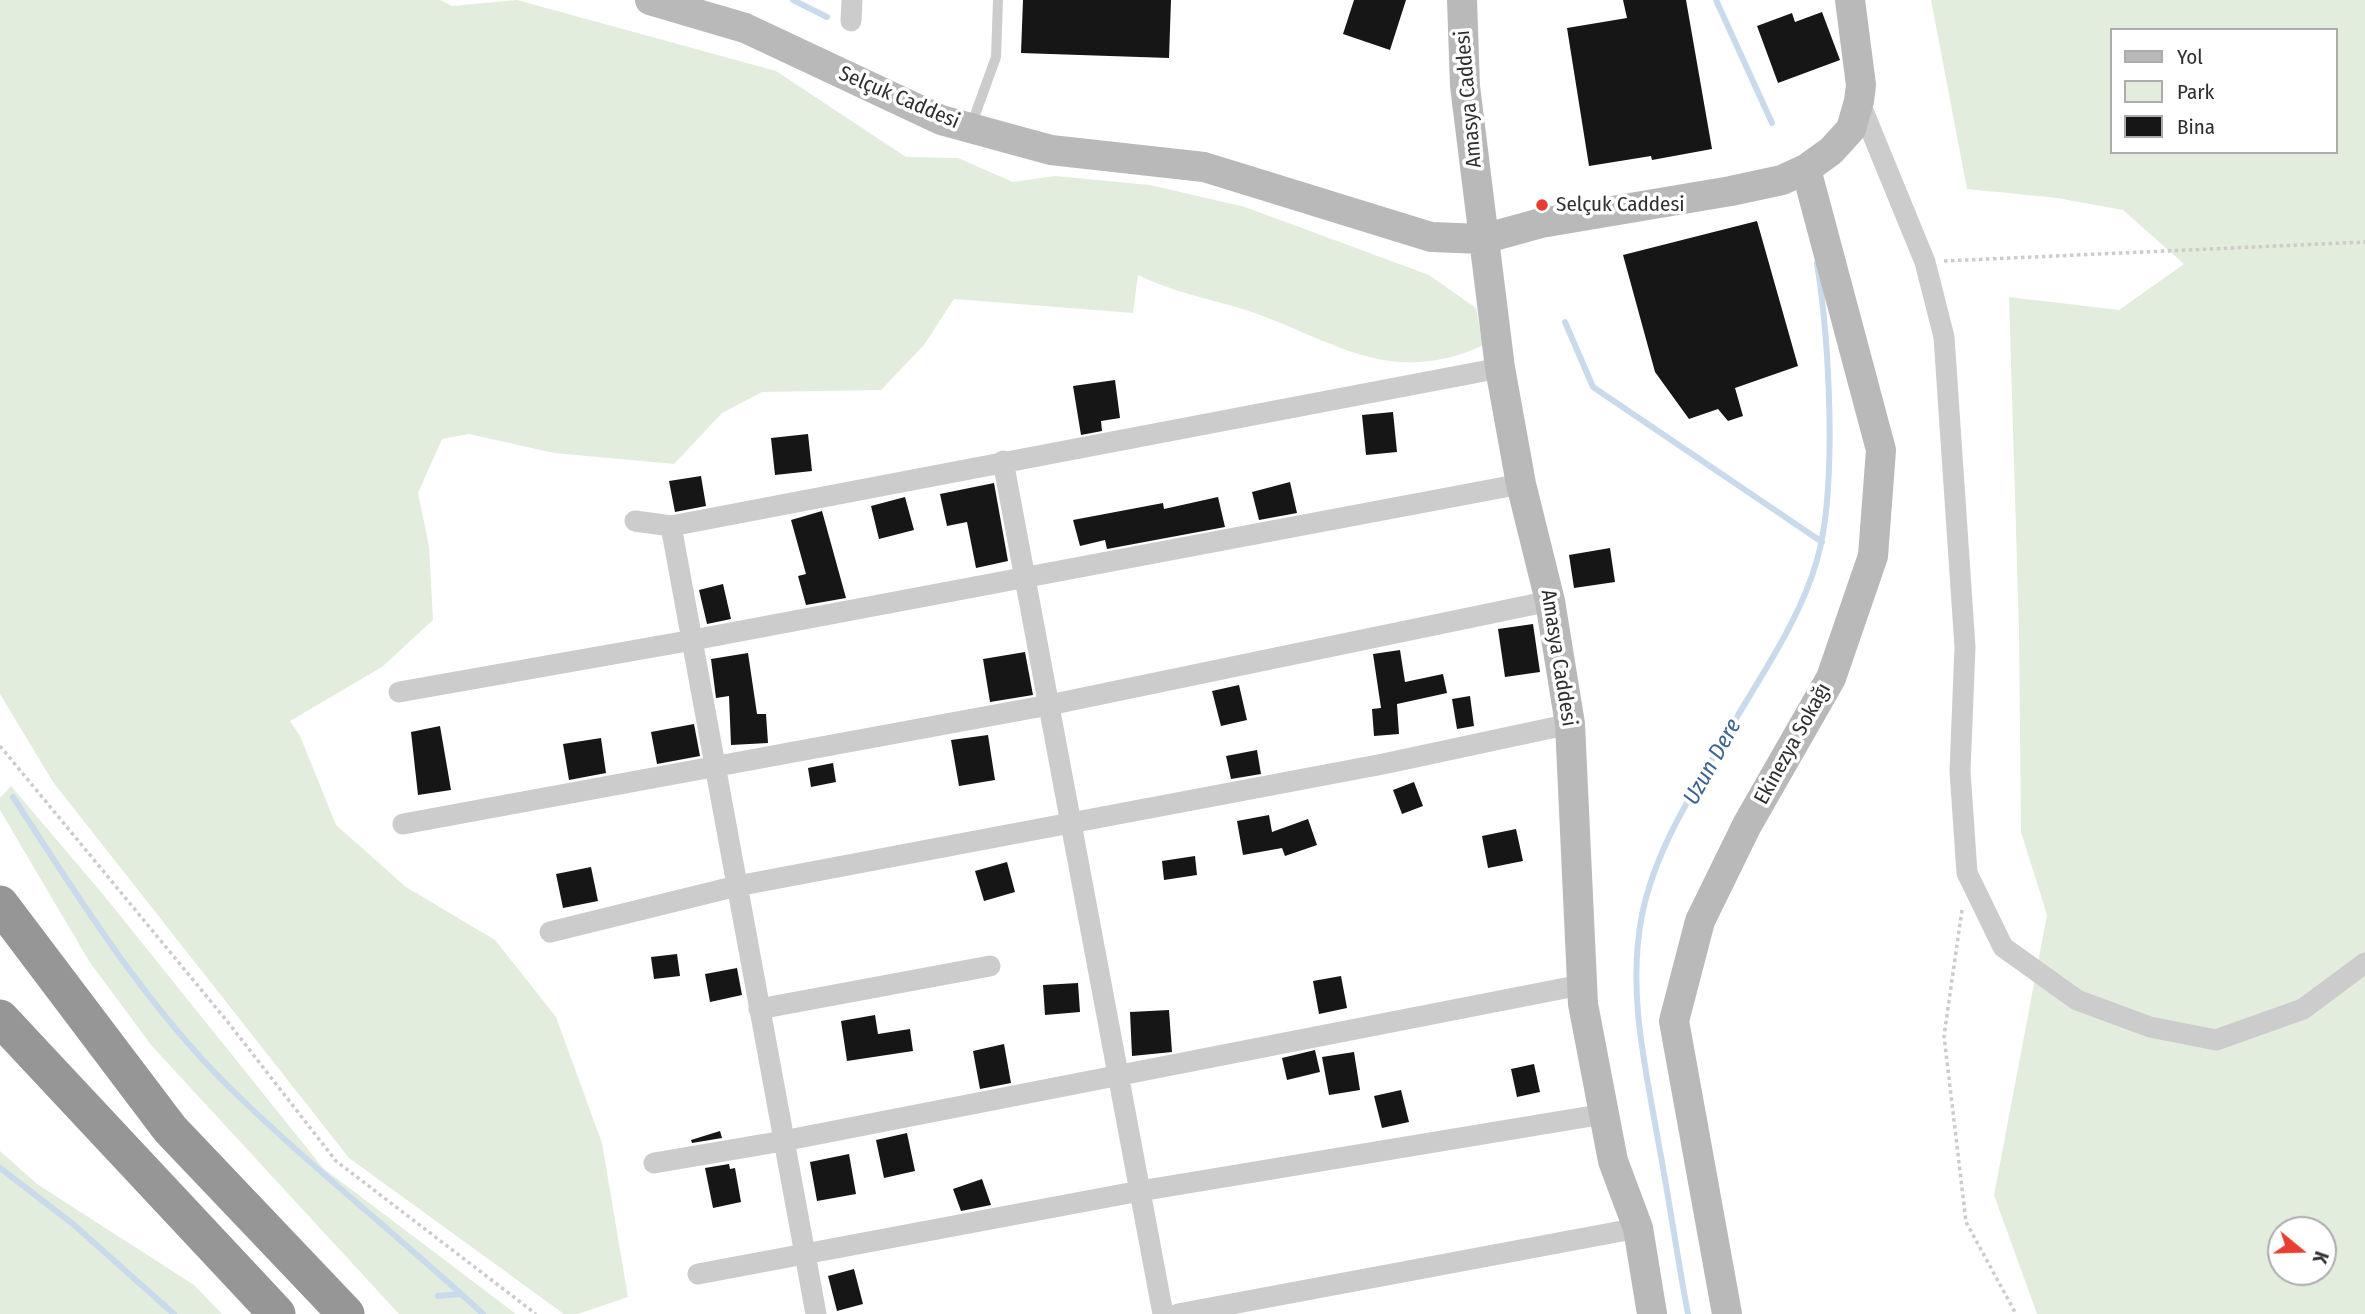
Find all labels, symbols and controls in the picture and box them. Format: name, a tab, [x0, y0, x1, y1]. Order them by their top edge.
legend	[2110, 28, 2337, 154]
street label: Amasya Caddesi	[1450, 29, 1488, 169]
text: Yol	[2177, 44, 2203, 70]
street label: Selçuk Caddesi	[835, 61, 963, 135]
text: Park	[2177, 79, 2214, 105]
text: Bina	[2177, 114, 2215, 140]
place label: Selçuk Caddesi	[1556, 192, 1685, 218]
marker: Selçuk Caddesi	[1534, 197, 1550, 213]
street label: Amasya Caddesi	[1535, 588, 1581, 728]
street label: Ekinezya Sokağı	[1749, 679, 1837, 809]
water label: Uzun Dere	[1678, 714, 1748, 810]
north arrow	[2267, 1216, 2337, 1286]
text: K	[2308, 1248, 2333, 1266]

